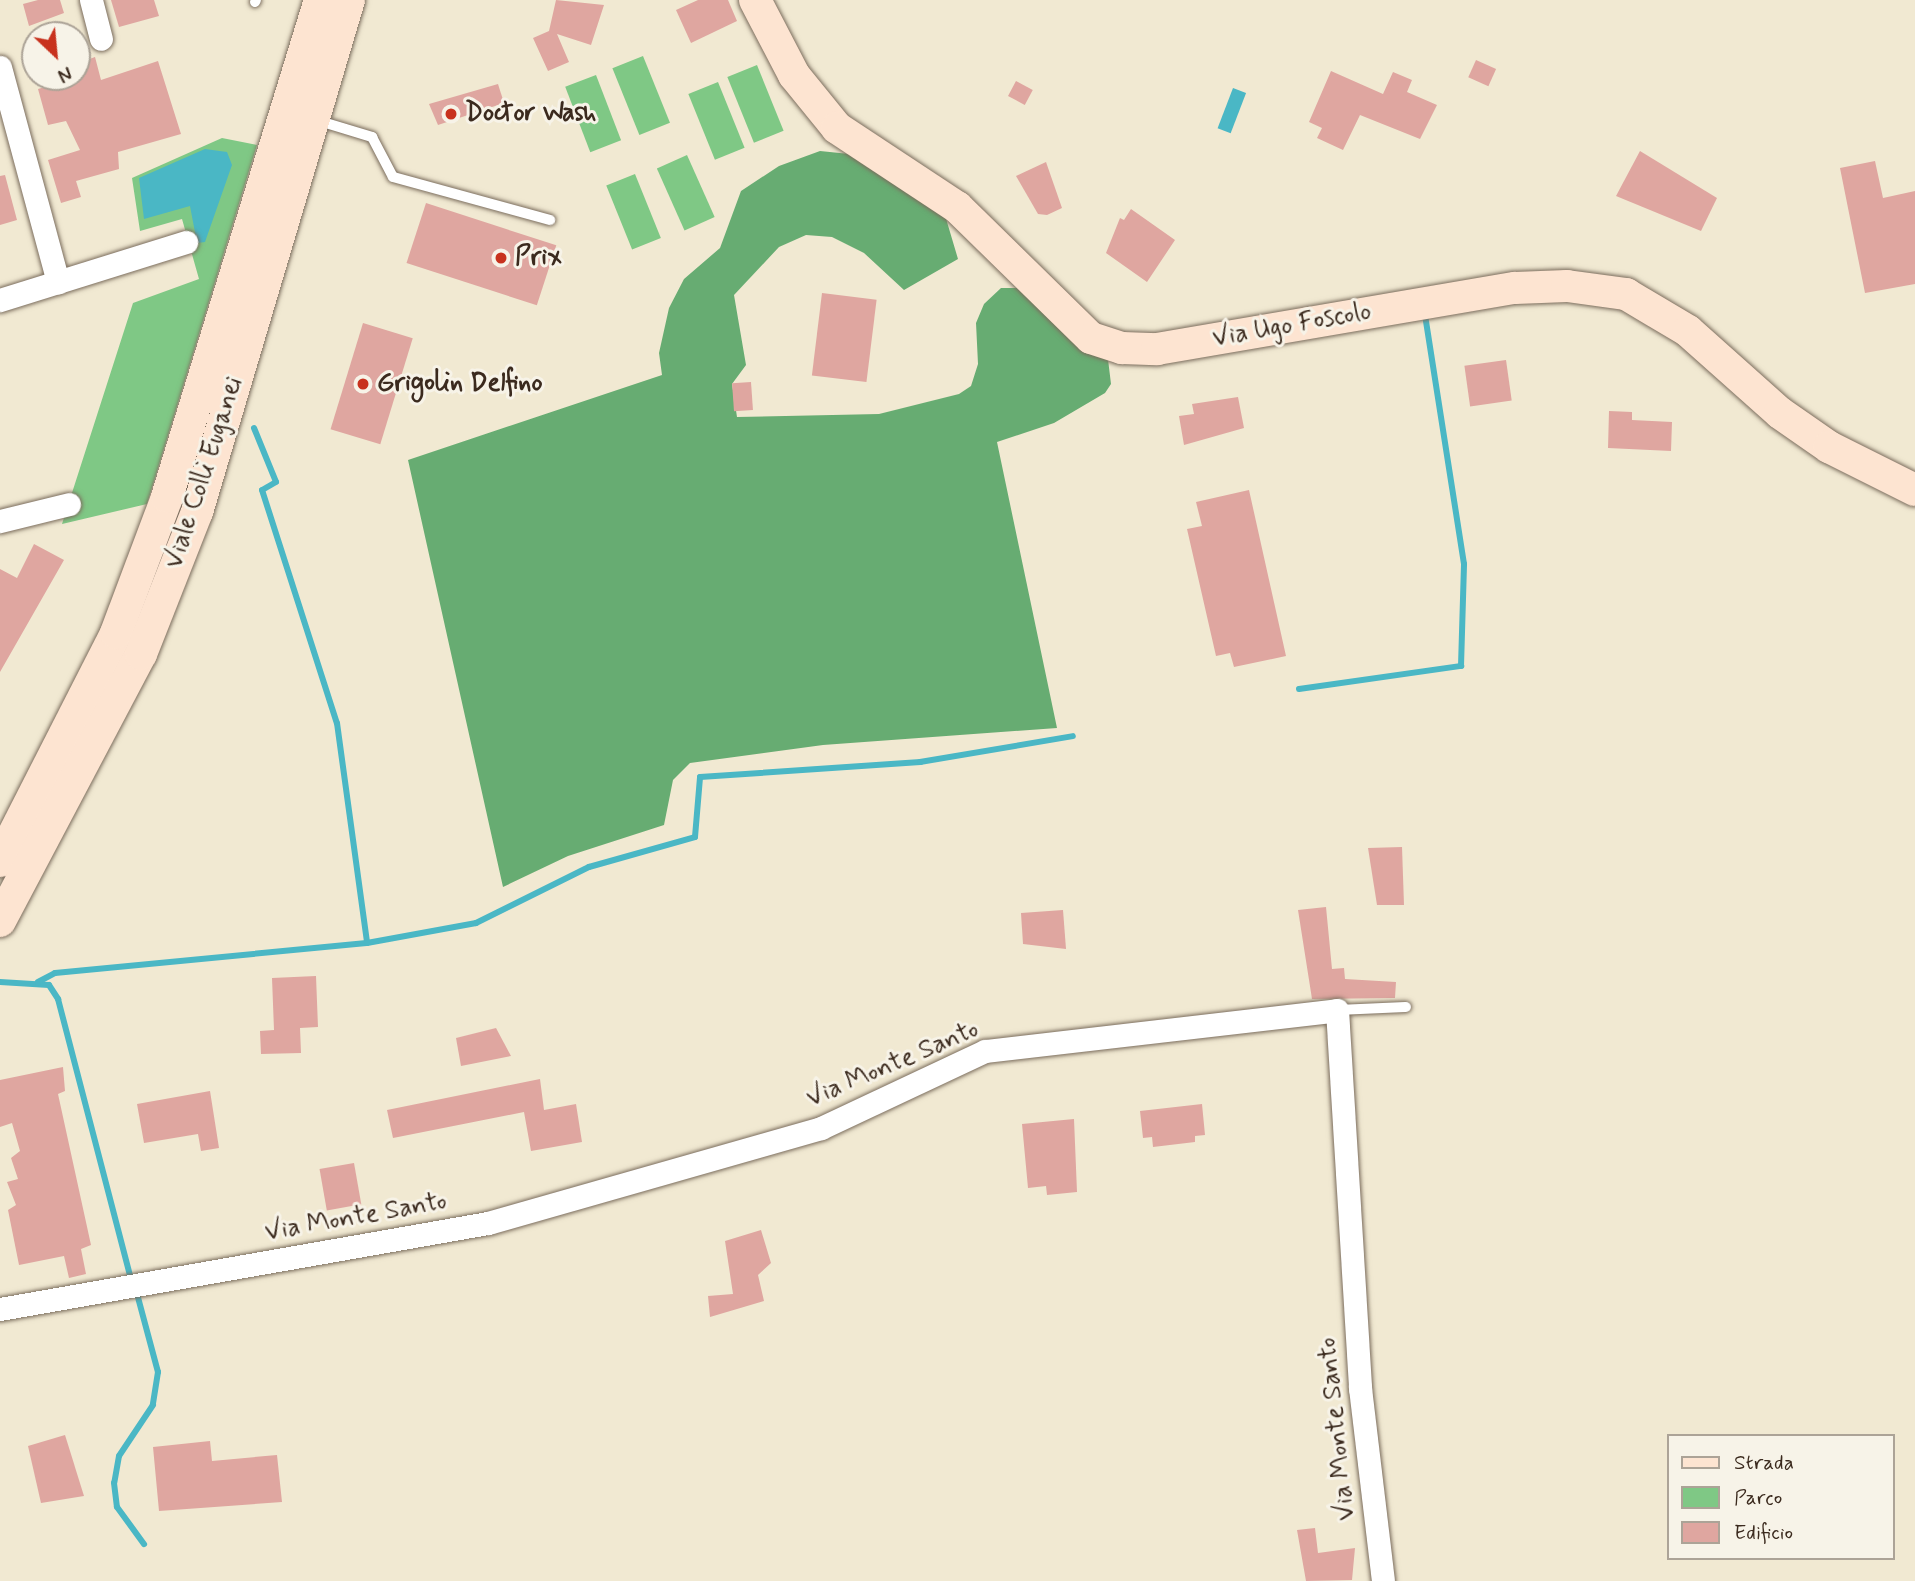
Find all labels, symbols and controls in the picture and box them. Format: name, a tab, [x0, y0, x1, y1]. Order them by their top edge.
north arrow	[21, 21, 91, 91]
text: N	[53, 60, 76, 88]
place label: Doctor Wash	[465, 98, 601, 130]
marker: Doctor Wash	[443, 106, 459, 122]
place label: Prix	[515, 242, 561, 274]
marker: Prix	[493, 250, 509, 266]
street label: Via Ugo Foscolo	[1209, 297, 1375, 355]
place label: Grigolin Delfino	[377, 368, 543, 400]
street label: Viale Colli Euganei	[159, 372, 251, 574]
marker: Grigolin Delfino	[355, 376, 371, 392]
street label: Via Monte Santo	[802, 1014, 984, 1116]
street label: Via Monte Santo	[262, 1187, 450, 1249]
street label: Via Monte Santo	[1313, 1335, 1363, 1523]
legend	[1666, 1434, 1894, 1560]
text: Strada	[1734, 1449, 1794, 1477]
text: Parco	[1734, 1484, 1782, 1512]
text: Edificio	[1734, 1519, 1793, 1547]

